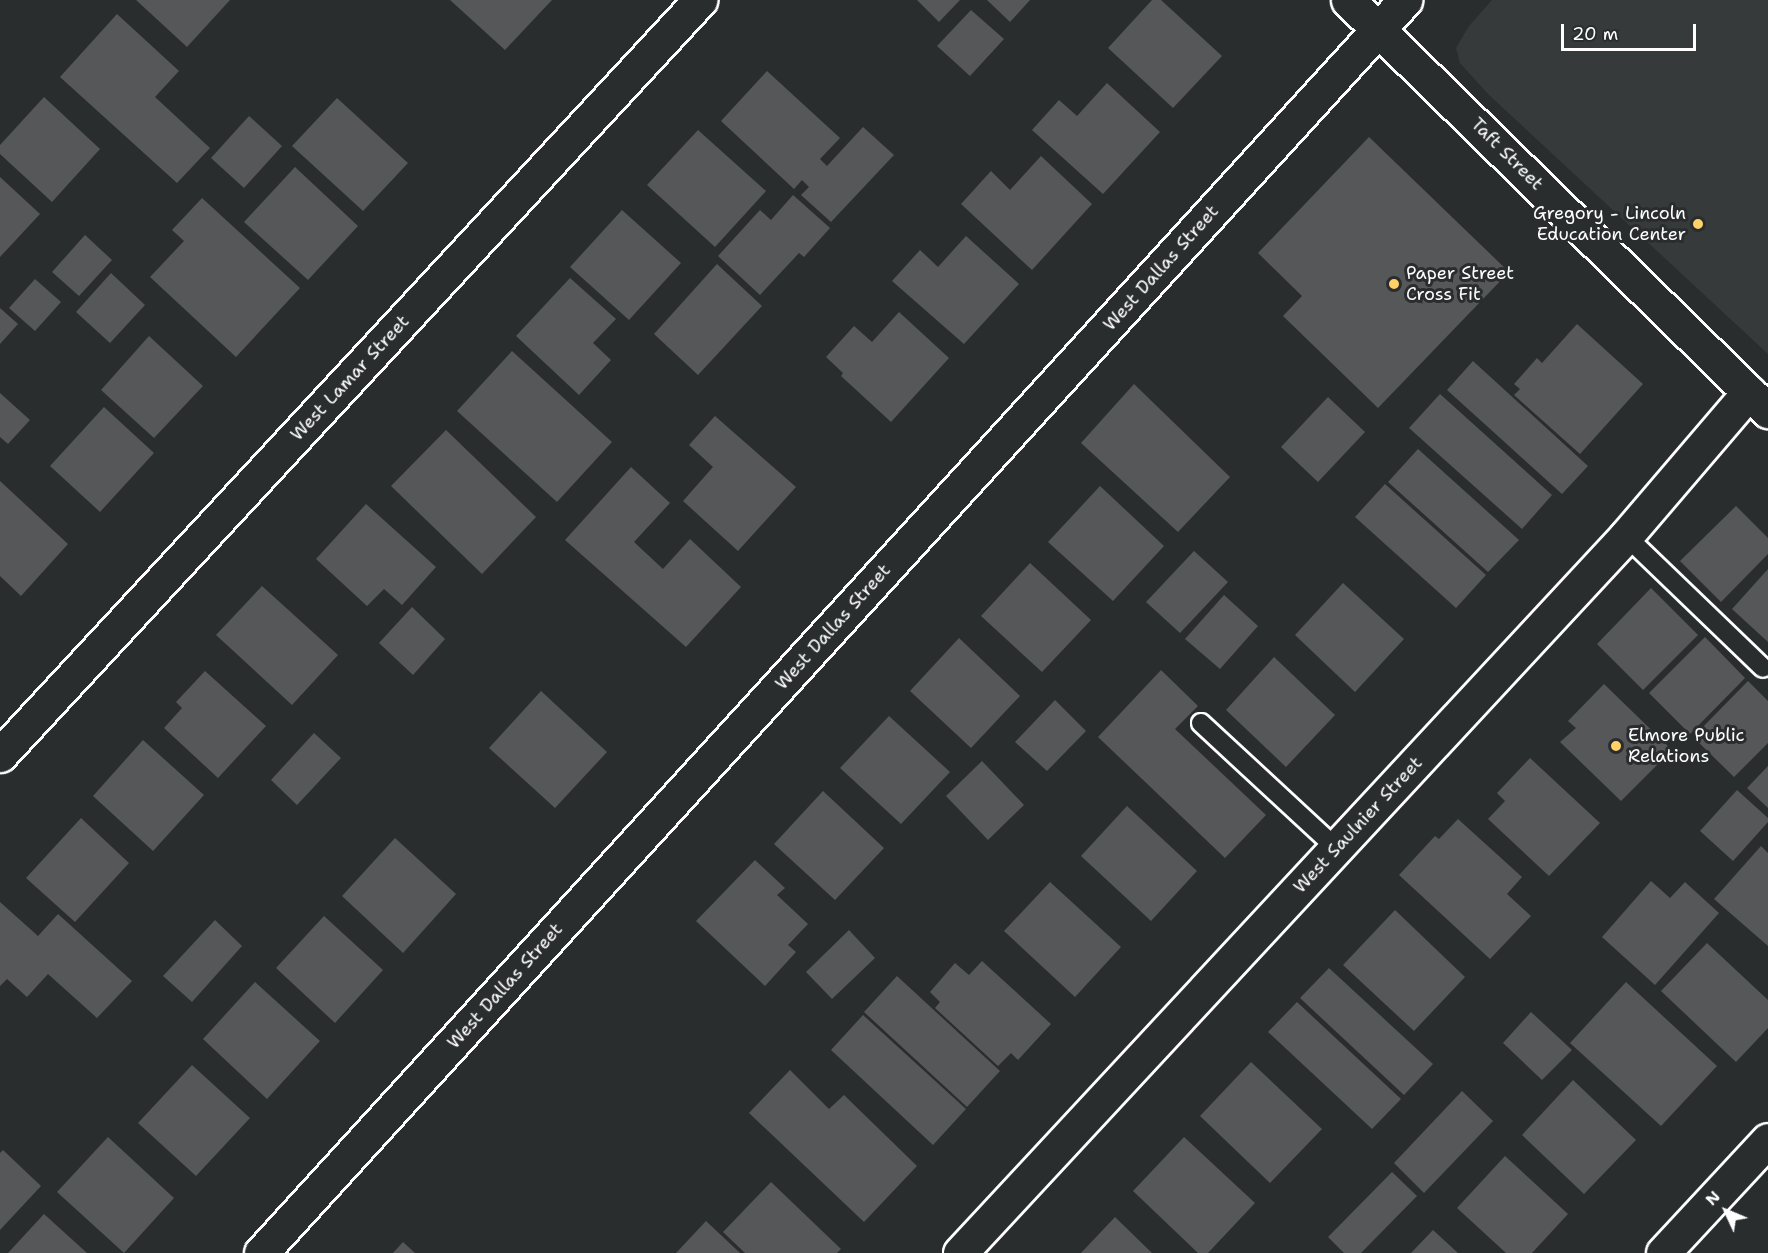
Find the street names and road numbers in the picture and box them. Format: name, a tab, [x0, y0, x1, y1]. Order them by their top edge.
street label: Taft Street	[1466, 113, 1548, 195]
street label: West Dallas Street	[1099, 201, 1223, 335]
street label: West Lamar Street	[286, 311, 414, 445]
street label: West Dallas Street	[771, 560, 895, 694]
street label: West Saulnier Street	[1289, 752, 1427, 898]
street label: West Dallas Street	[443, 919, 567, 1053]

